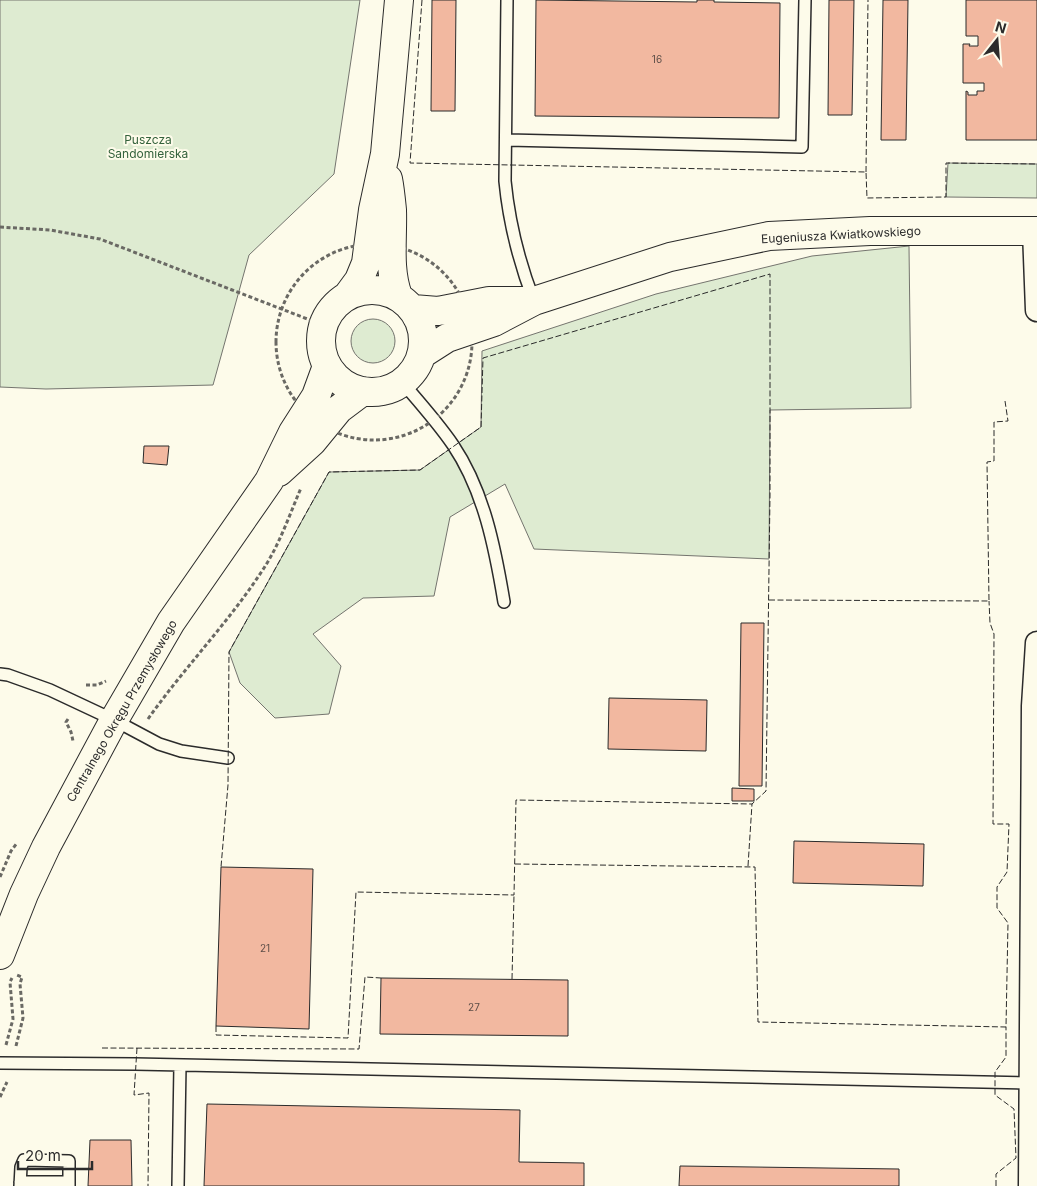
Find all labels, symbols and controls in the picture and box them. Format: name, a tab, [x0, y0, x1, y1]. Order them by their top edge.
north arrow	[972, 15, 1022, 65]
text: N	[993, 17, 1009, 37]
house number: 16	[652, 53, 662, 65]
park label: Puszcza Sandomierska	[108, 132, 188, 161]
street label: Eugeniusza Kwiatkowskiego	[761, 223, 921, 246]
street label: Centralnego Okręgu Przemysłowego	[63, 617, 180, 805]
house number: 21	[260, 942, 270, 954]
house number: 27	[468, 1001, 480, 1013]
scale bar	[18, 1138, 91, 1170]
text: 20 m	[25, 1146, 61, 1165]

